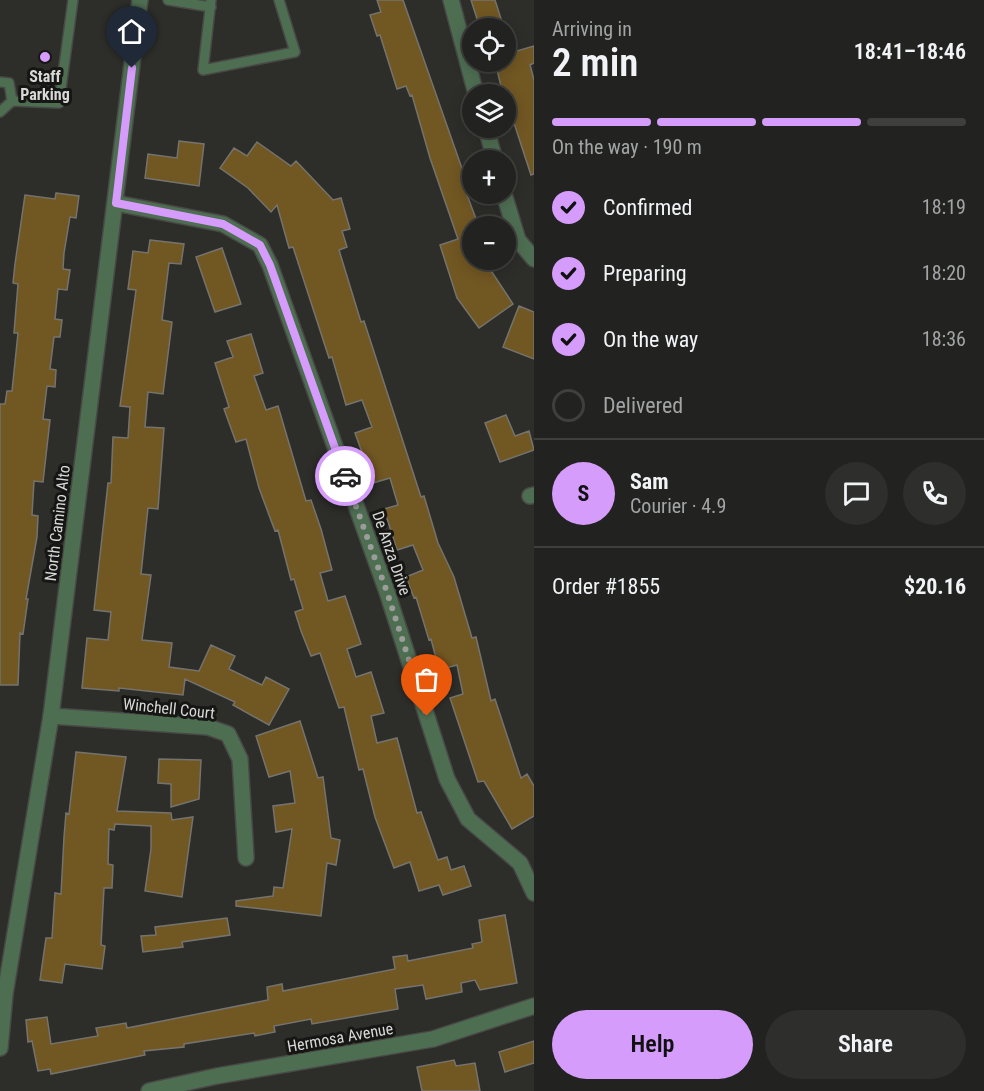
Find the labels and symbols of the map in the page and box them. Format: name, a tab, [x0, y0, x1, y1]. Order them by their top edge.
pin	[106, 6, 157, 68]
marker: Staff Parking	[38, 50, 52, 64]
place label: Staff Parking	[20, 67, 70, 104]
courier	[315, 446, 375, 506]
street label: North Camino Alto	[41, 464, 74, 582]
street label: De Anza Drive	[368, 509, 415, 598]
pin	[401, 654, 452, 716]
street label: Winchell Court	[122, 694, 216, 723]
street label: Hermosa Avenue	[286, 1019, 394, 1056]

